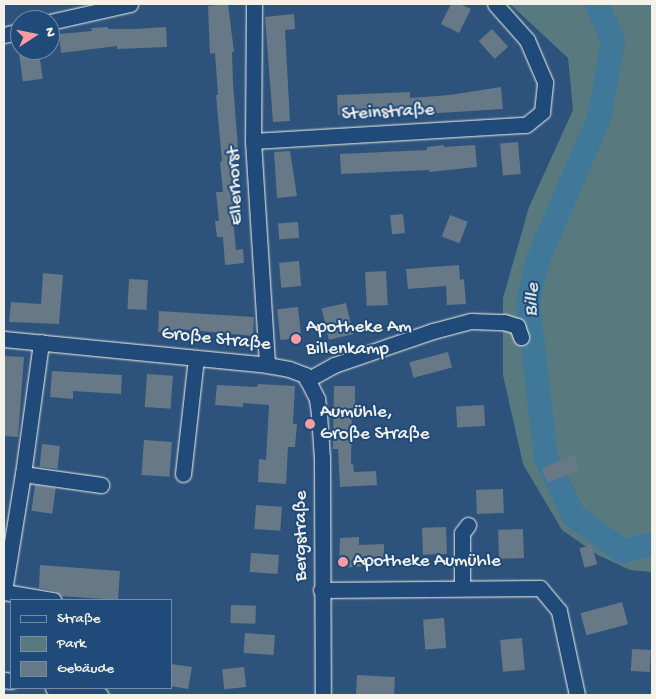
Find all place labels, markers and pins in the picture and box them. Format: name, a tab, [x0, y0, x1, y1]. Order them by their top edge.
place label: Apotheke Am Billenkamp	[306, 317, 412, 361]
marker: Apotheke Am Billenkamp	[290, 333, 302, 345]
place label: Aumühle, Große Straße	[320, 402, 430, 446]
marker: Aumühle, Große Straße	[304, 418, 316, 430]
place label: Apotheke Aumühle	[353, 551, 501, 573]
marker: Apotheke Aumühle	[337, 556, 349, 568]

